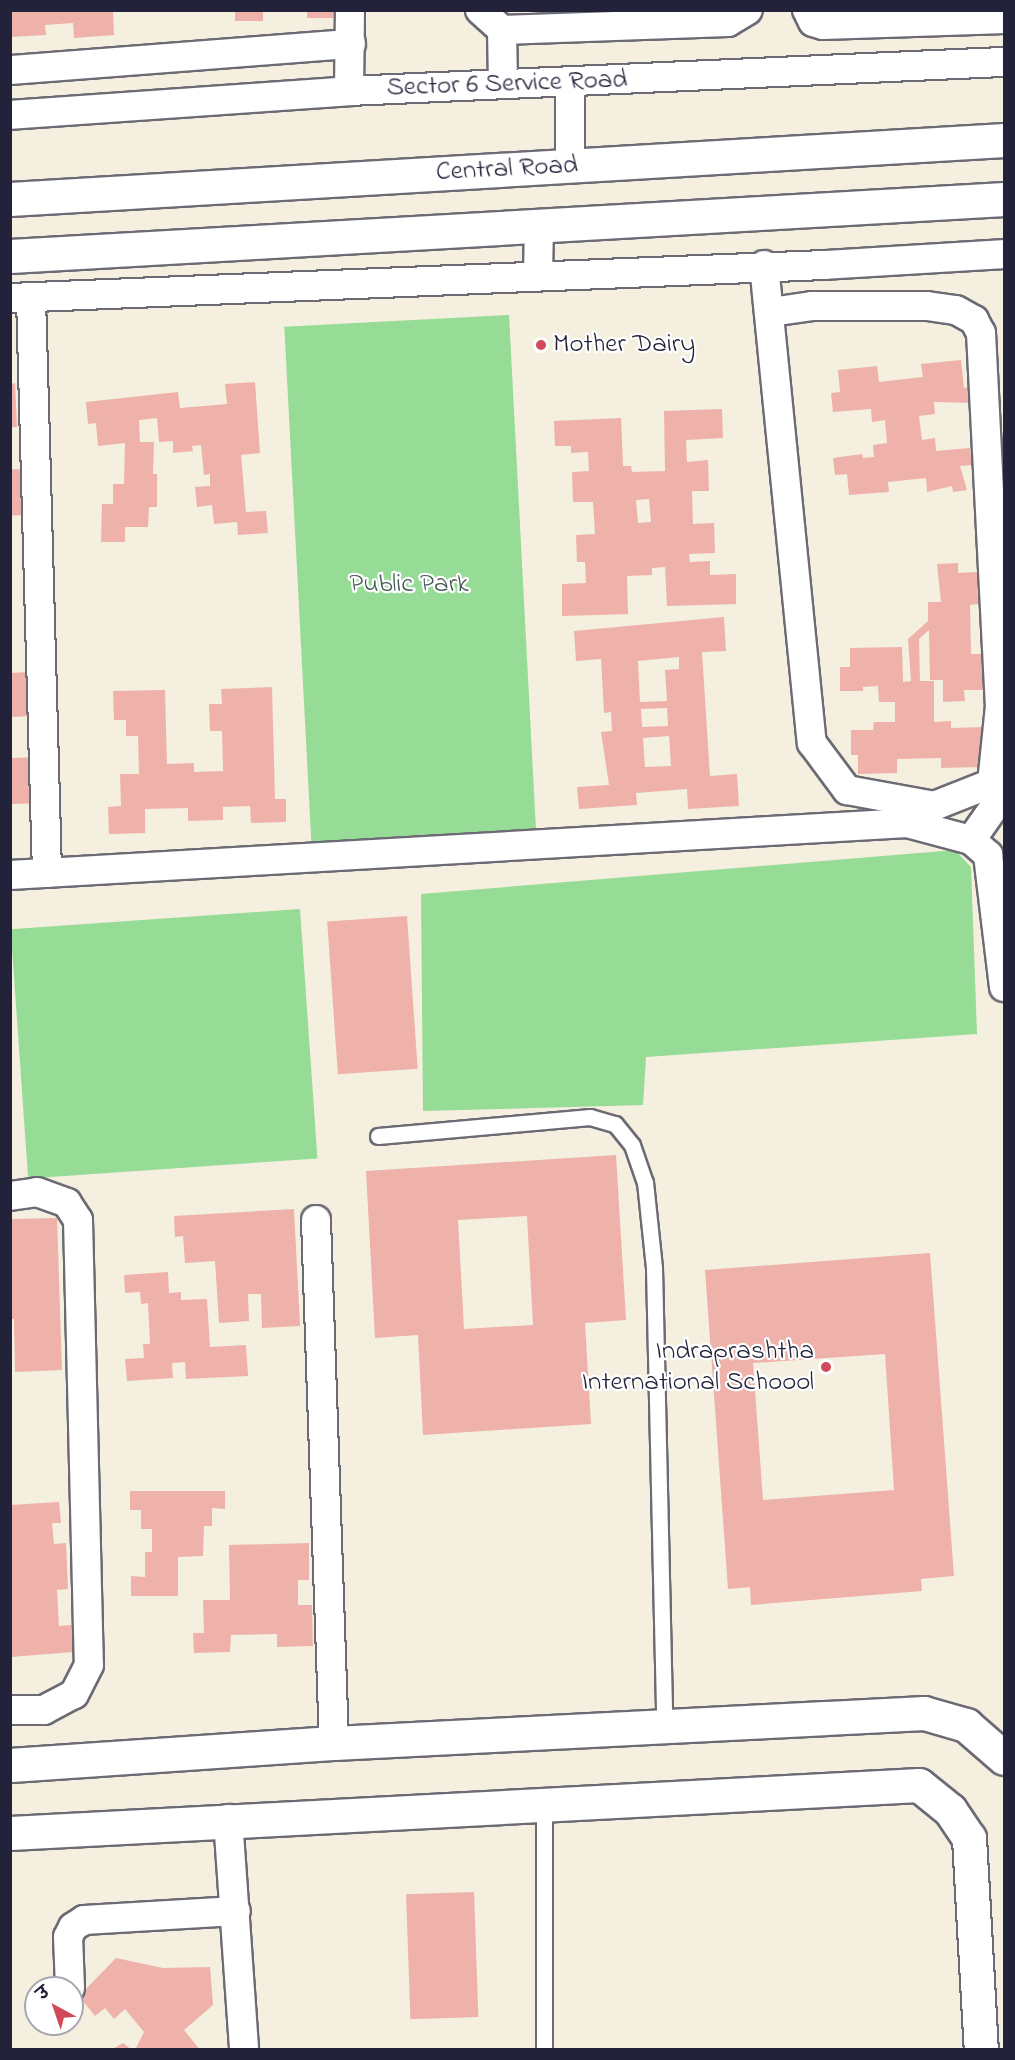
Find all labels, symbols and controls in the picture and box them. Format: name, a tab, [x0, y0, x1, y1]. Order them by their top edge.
street label: Sector 6 Service Road	[386, 64, 628, 104]
street label: Central Road	[435, 149, 579, 189]
place label: Mother Dairy	[553, 329, 695, 361]
marker: Mother Dairy	[534, 338, 548, 352]
park label: Public Park	[349, 569, 469, 601]
place label: Indraprashtha International Schoool	[582, 1335, 814, 1398]
marker: Indraprashtha International Schoool	[819, 1360, 833, 1374]
north arrow	[24, 1976, 84, 2036]
text: उ	[32, 1981, 56, 2006]

